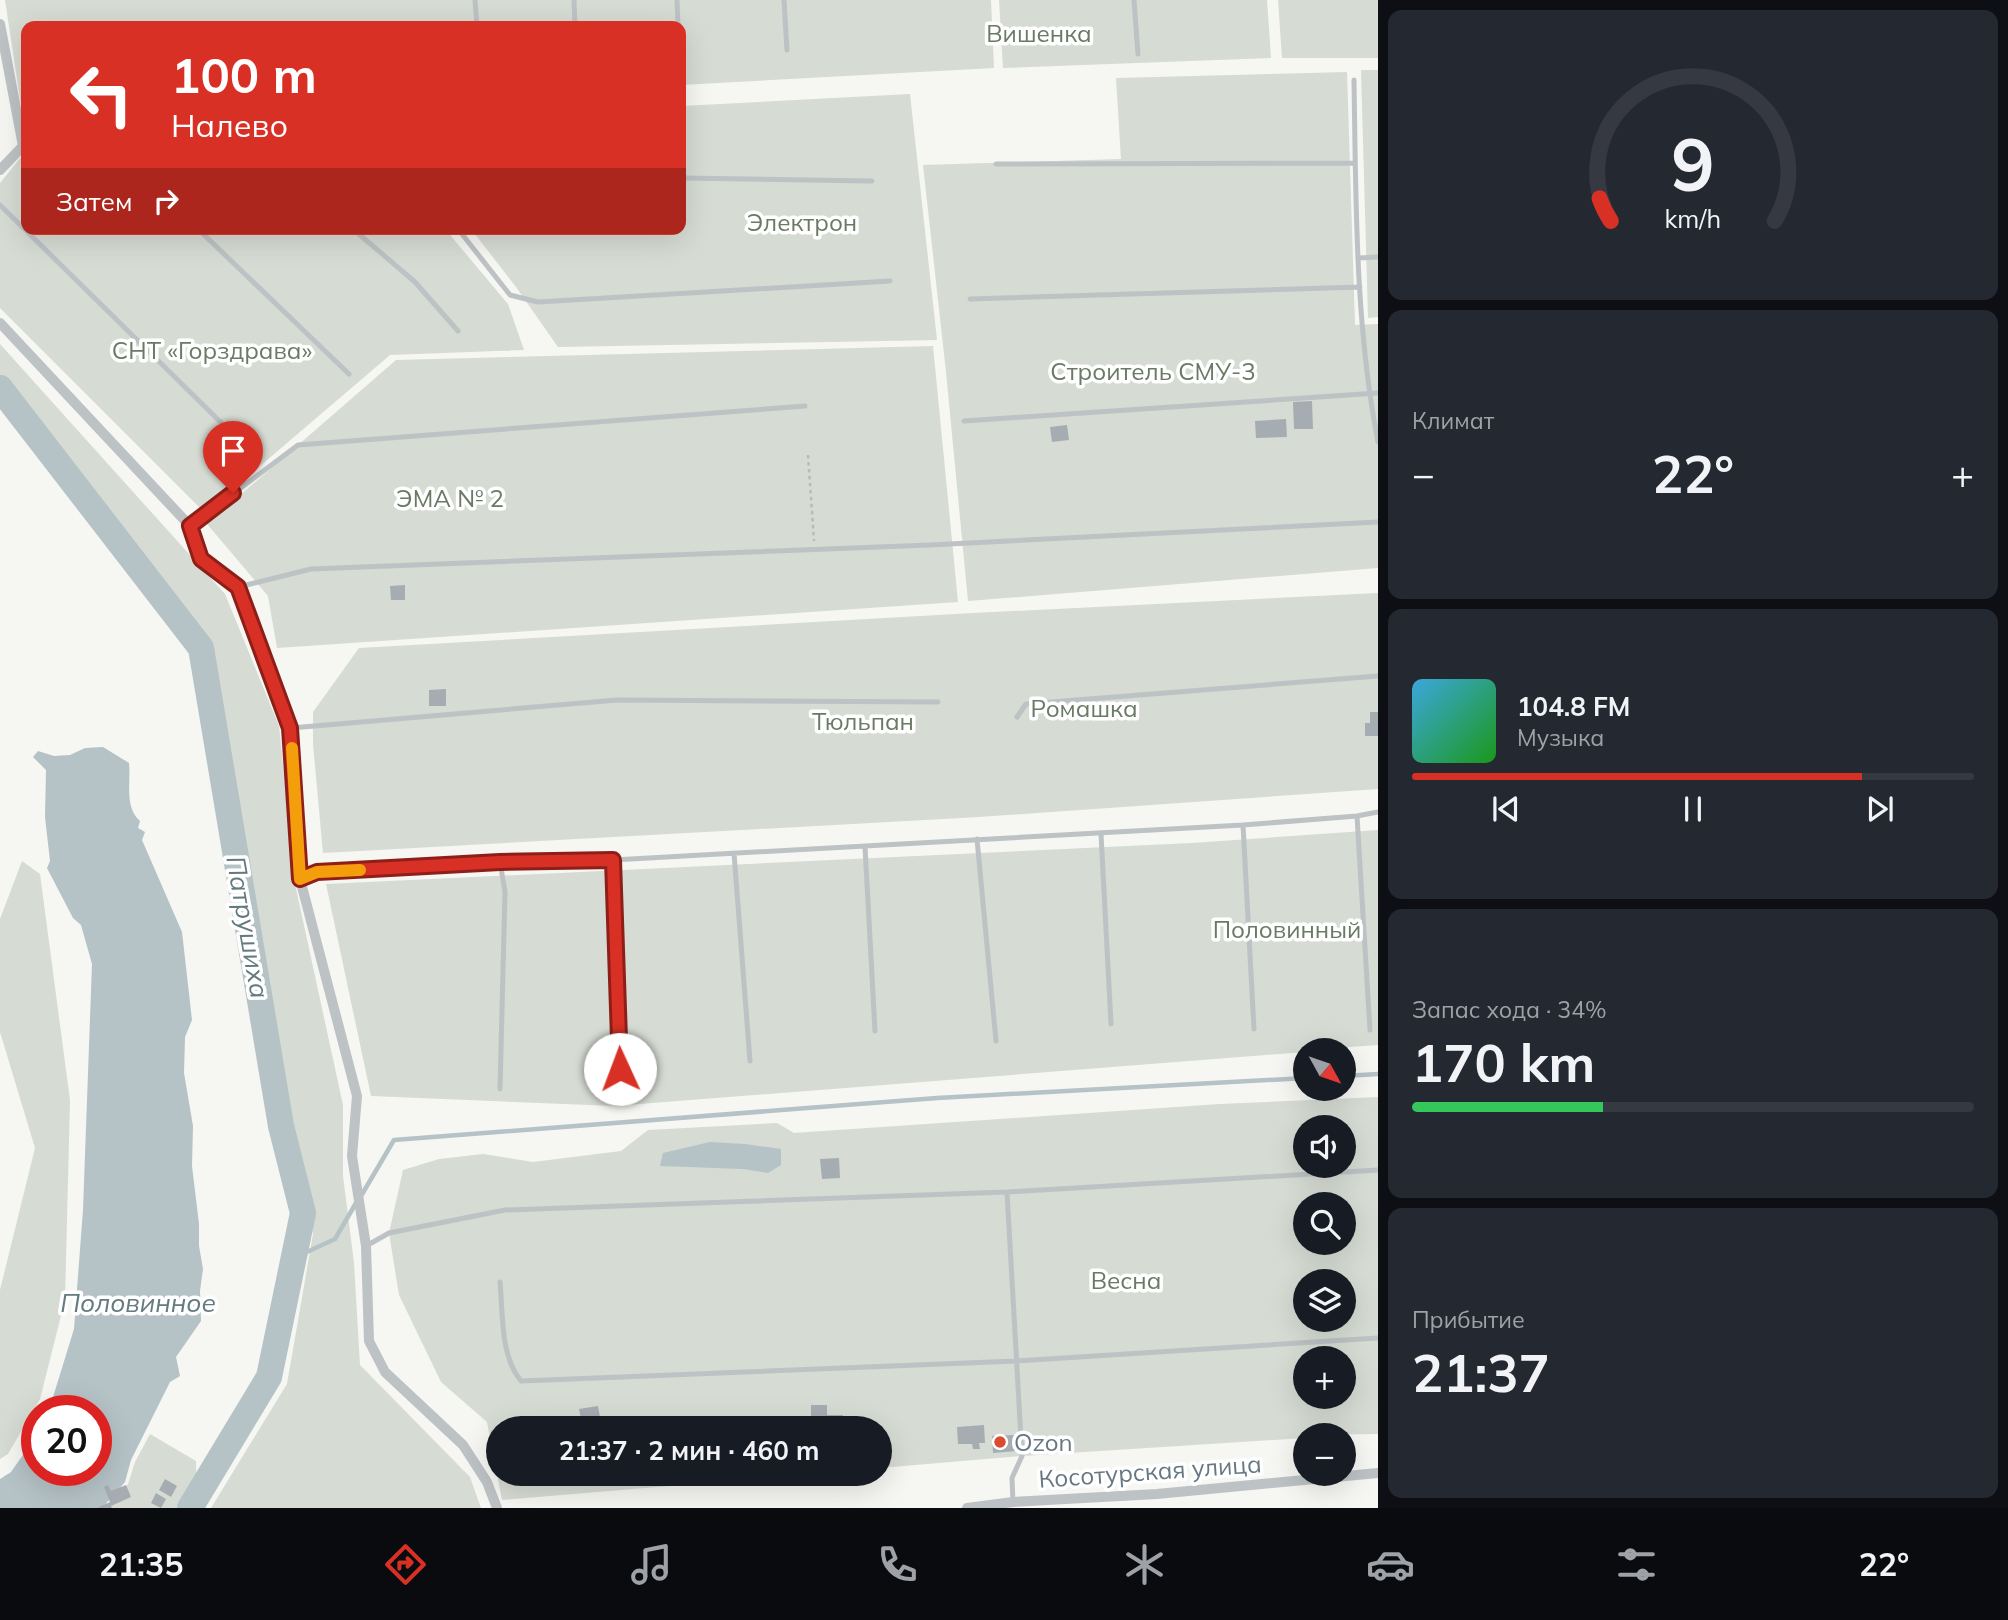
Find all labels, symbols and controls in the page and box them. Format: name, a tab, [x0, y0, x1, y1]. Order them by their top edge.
park label: Вишенка	[986, 18, 1092, 48]
text: 100 m	[171, 44, 317, 105]
icon: left	[56, 49, 147, 140]
text: Налево	[171, 105, 288, 145]
text: 9	[1671, 118, 1715, 209]
icon: right	[147, 182, 185, 220]
text: Затем	[56, 185, 133, 218]
text: km/h	[1665, 203, 1721, 234]
park label: Электрон	[747, 207, 857, 237]
park label: СНТ «Горздрава»	[112, 335, 312, 365]
park label: Строитель СМУ-3	[1050, 356, 1256, 386]
text: Климат	[1412, 406, 1494, 435]
pin	[203, 421, 263, 493]
icon: arrive	[214, 432, 252, 470]
text: 22°	[1652, 441, 1734, 506]
text: −	[1412, 450, 1435, 498]
text: +	[1951, 450, 1974, 498]
park label: ЭМА № 2	[396, 483, 504, 513]
text: 104.8 FM	[1517, 690, 1630, 723]
park label: Ромашка	[1030, 693, 1138, 723]
park label: Тюльпан	[812, 706, 914, 736]
text: Музыка	[1517, 723, 1604, 752]
icon: previous	[1487, 790, 1525, 828]
icon: pause	[1674, 790, 1712, 828]
icon: next	[1861, 790, 1899, 828]
water label: Патрушиха	[219, 853, 277, 1001]
park label: Половинный	[1213, 914, 1361, 944]
text: Запас хода · 34%	[1412, 995, 1607, 1024]
text: 170 km	[1412, 1030, 1595, 1095]
position arrow	[583, 1032, 657, 1106]
north arrow	[1293, 1038, 1356, 1101]
map controls	[1293, 1038, 1356, 1486]
button: sound	[1293, 1115, 1356, 1178]
button: search	[1293, 1192, 1356, 1255]
park label: Весна	[1091, 1265, 1161, 1295]
button: layers	[1293, 1269, 1356, 1332]
water label: Половинное	[60, 1286, 216, 1319]
text: Прибытие	[1412, 1305, 1525, 1334]
text: 21:37	[1412, 1340, 1550, 1405]
button: +	[1293, 1346, 1356, 1409]
speed limit sign: 20	[21, 1395, 112, 1486]
button: −	[1293, 1423, 1356, 1486]
place label: Ozon	[1014, 1427, 1073, 1457]
text: 21:37 · 2 мин · 460 m	[559, 1434, 819, 1467]
marker: Ozon	[992, 1434, 1008, 1450]
street label: Косотурская улица	[1038, 1448, 1262, 1494]
icon: directions	[381, 1540, 430, 1589]
icon: music	[627, 1540, 676, 1589]
icon: phone	[873, 1540, 922, 1589]
icon: climate	[1120, 1540, 1169, 1589]
icon: car	[1366, 1540, 1415, 1589]
icon: filters	[1612, 1540, 1661, 1589]
text: 21:35	[99, 1544, 183, 1584]
text: 22°	[1859, 1544, 1909, 1584]

